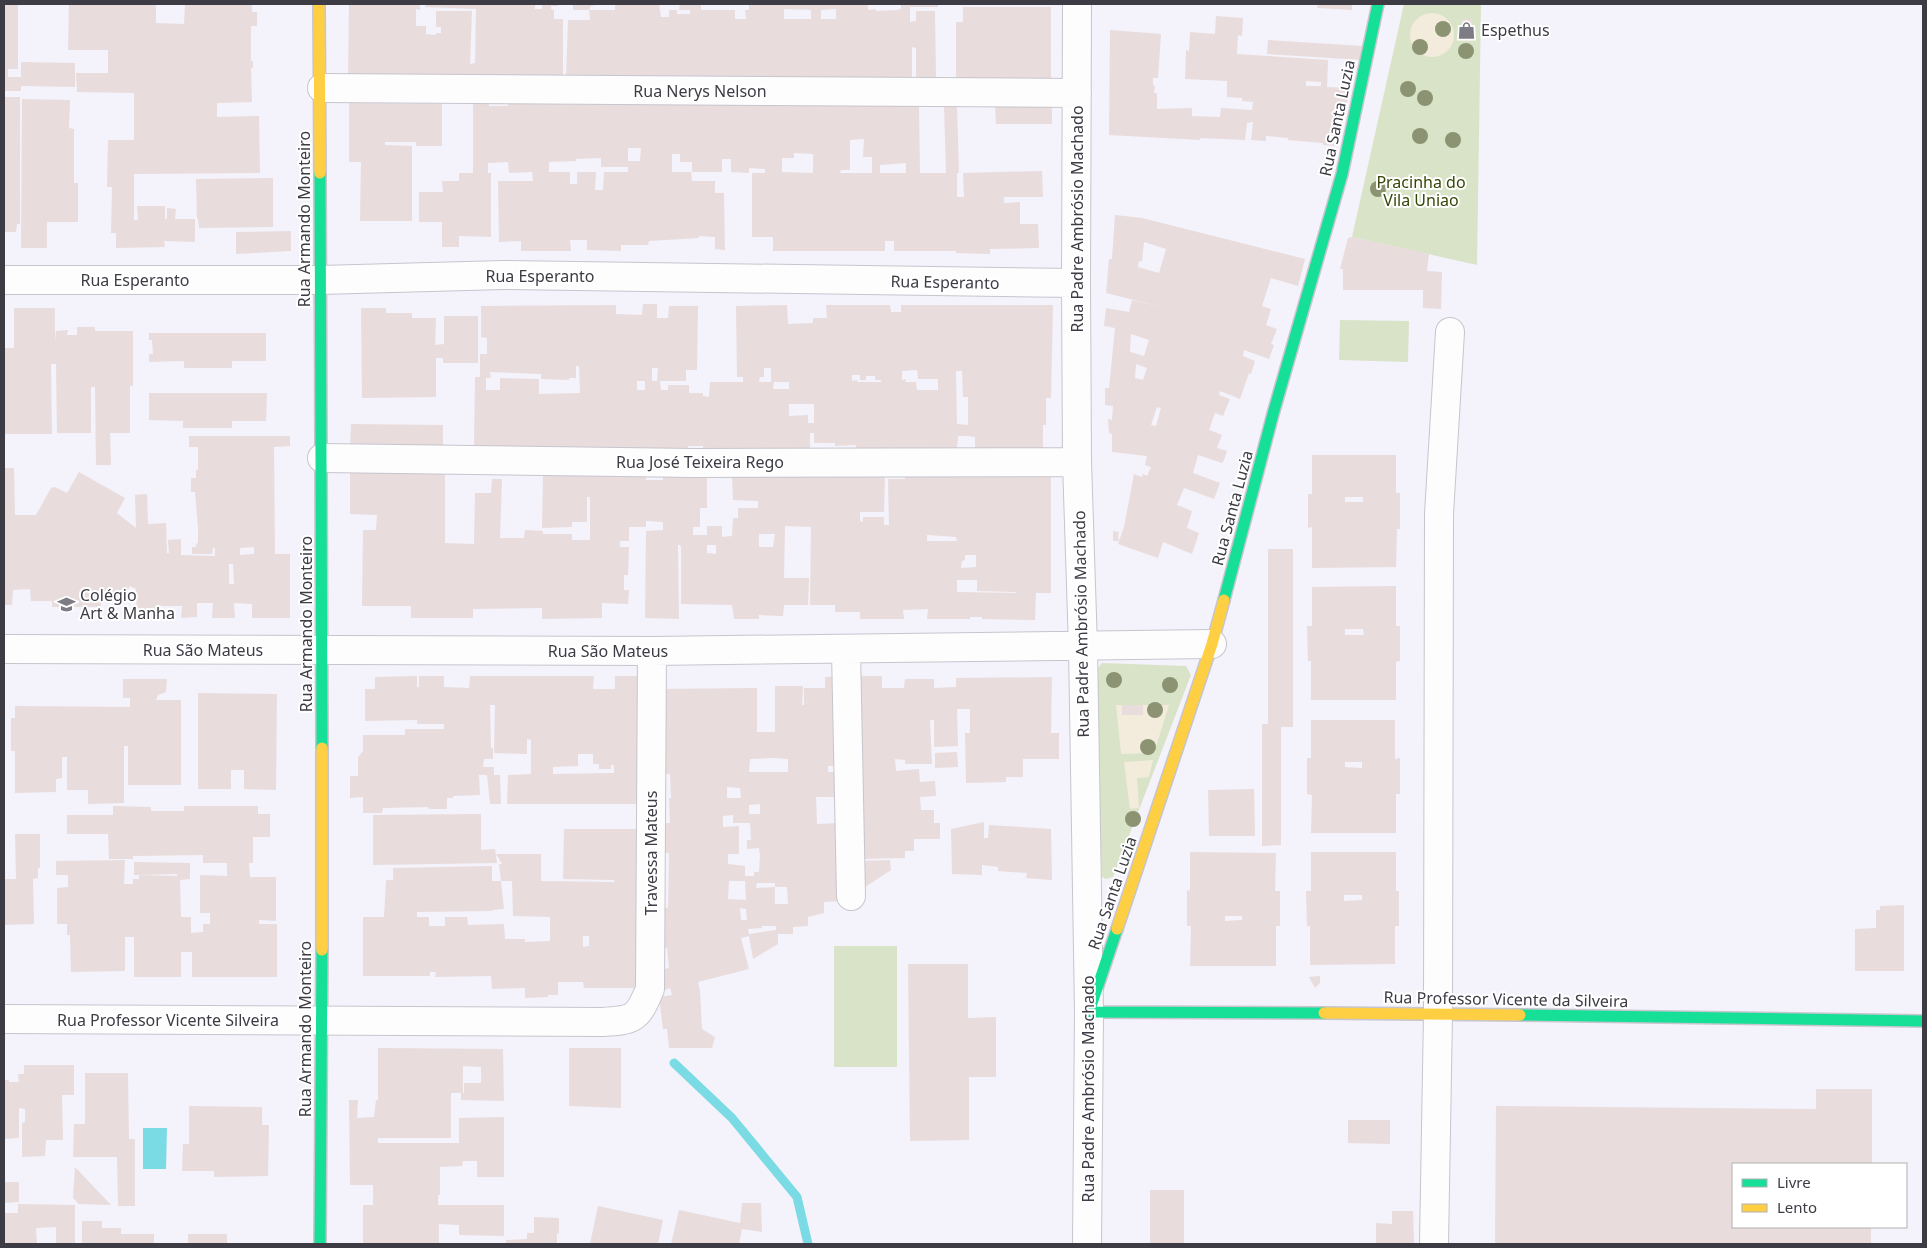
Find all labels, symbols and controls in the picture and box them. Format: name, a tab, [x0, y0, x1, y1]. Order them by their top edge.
place label: Espethus	[1481, 19, 1550, 41]
shop icon: Espethus	[1457, 20, 1477, 40]
street label: Rua Santa Luzia	[1314, 58, 1360, 178]
street label: Rua Nerys Nelson	[633, 80, 767, 102]
street label: Rua Padre Ambrósio Machado	[1066, 105, 1088, 333]
street label: Rua Armando Monteiro	[293, 131, 315, 307]
park label: Pracinha do Vila Uniao	[1376, 171, 1466, 211]
street label: Rua Esperanto	[485, 265, 595, 287]
street label: Rua Esperanto	[80, 269, 190, 291]
street label: Rua Esperanto	[890, 270, 1000, 294]
street label: Rua Santa Luzia	[1206, 448, 1258, 568]
street label: Rua José Teixeira Rego	[616, 451, 784, 473]
street label: Rua Padre Ambrósio Machado	[1068, 510, 1094, 738]
street label: Rua Armando Monteiro	[295, 536, 317, 712]
place label: Colégio Art & Manha	[80, 584, 175, 624]
school or university icon: Colégio Art & Manha	[56, 594, 76, 614]
street label: Rua São Mateus	[143, 639, 263, 661]
street label: Rua São Mateus	[548, 640, 668, 662]
street label: Travessa Mateus	[640, 791, 662, 915]
street label: Rua Santa Luzia	[1082, 833, 1142, 953]
street label: Rua Armando Monteiro	[294, 941, 316, 1117]
street label: Rua Padre Ambrósio Machado	[1077, 975, 1099, 1203]
street label: Rua Professor Vicente da Silveira	[1383, 986, 1629, 1012]
street label: Rua Professor Vicente Silveira	[57, 1009, 279, 1031]
legend	[1732, 1163, 1907, 1228]
text: Livre	[1777, 1172, 1811, 1192]
text: Lento	[1777, 1197, 1817, 1217]

